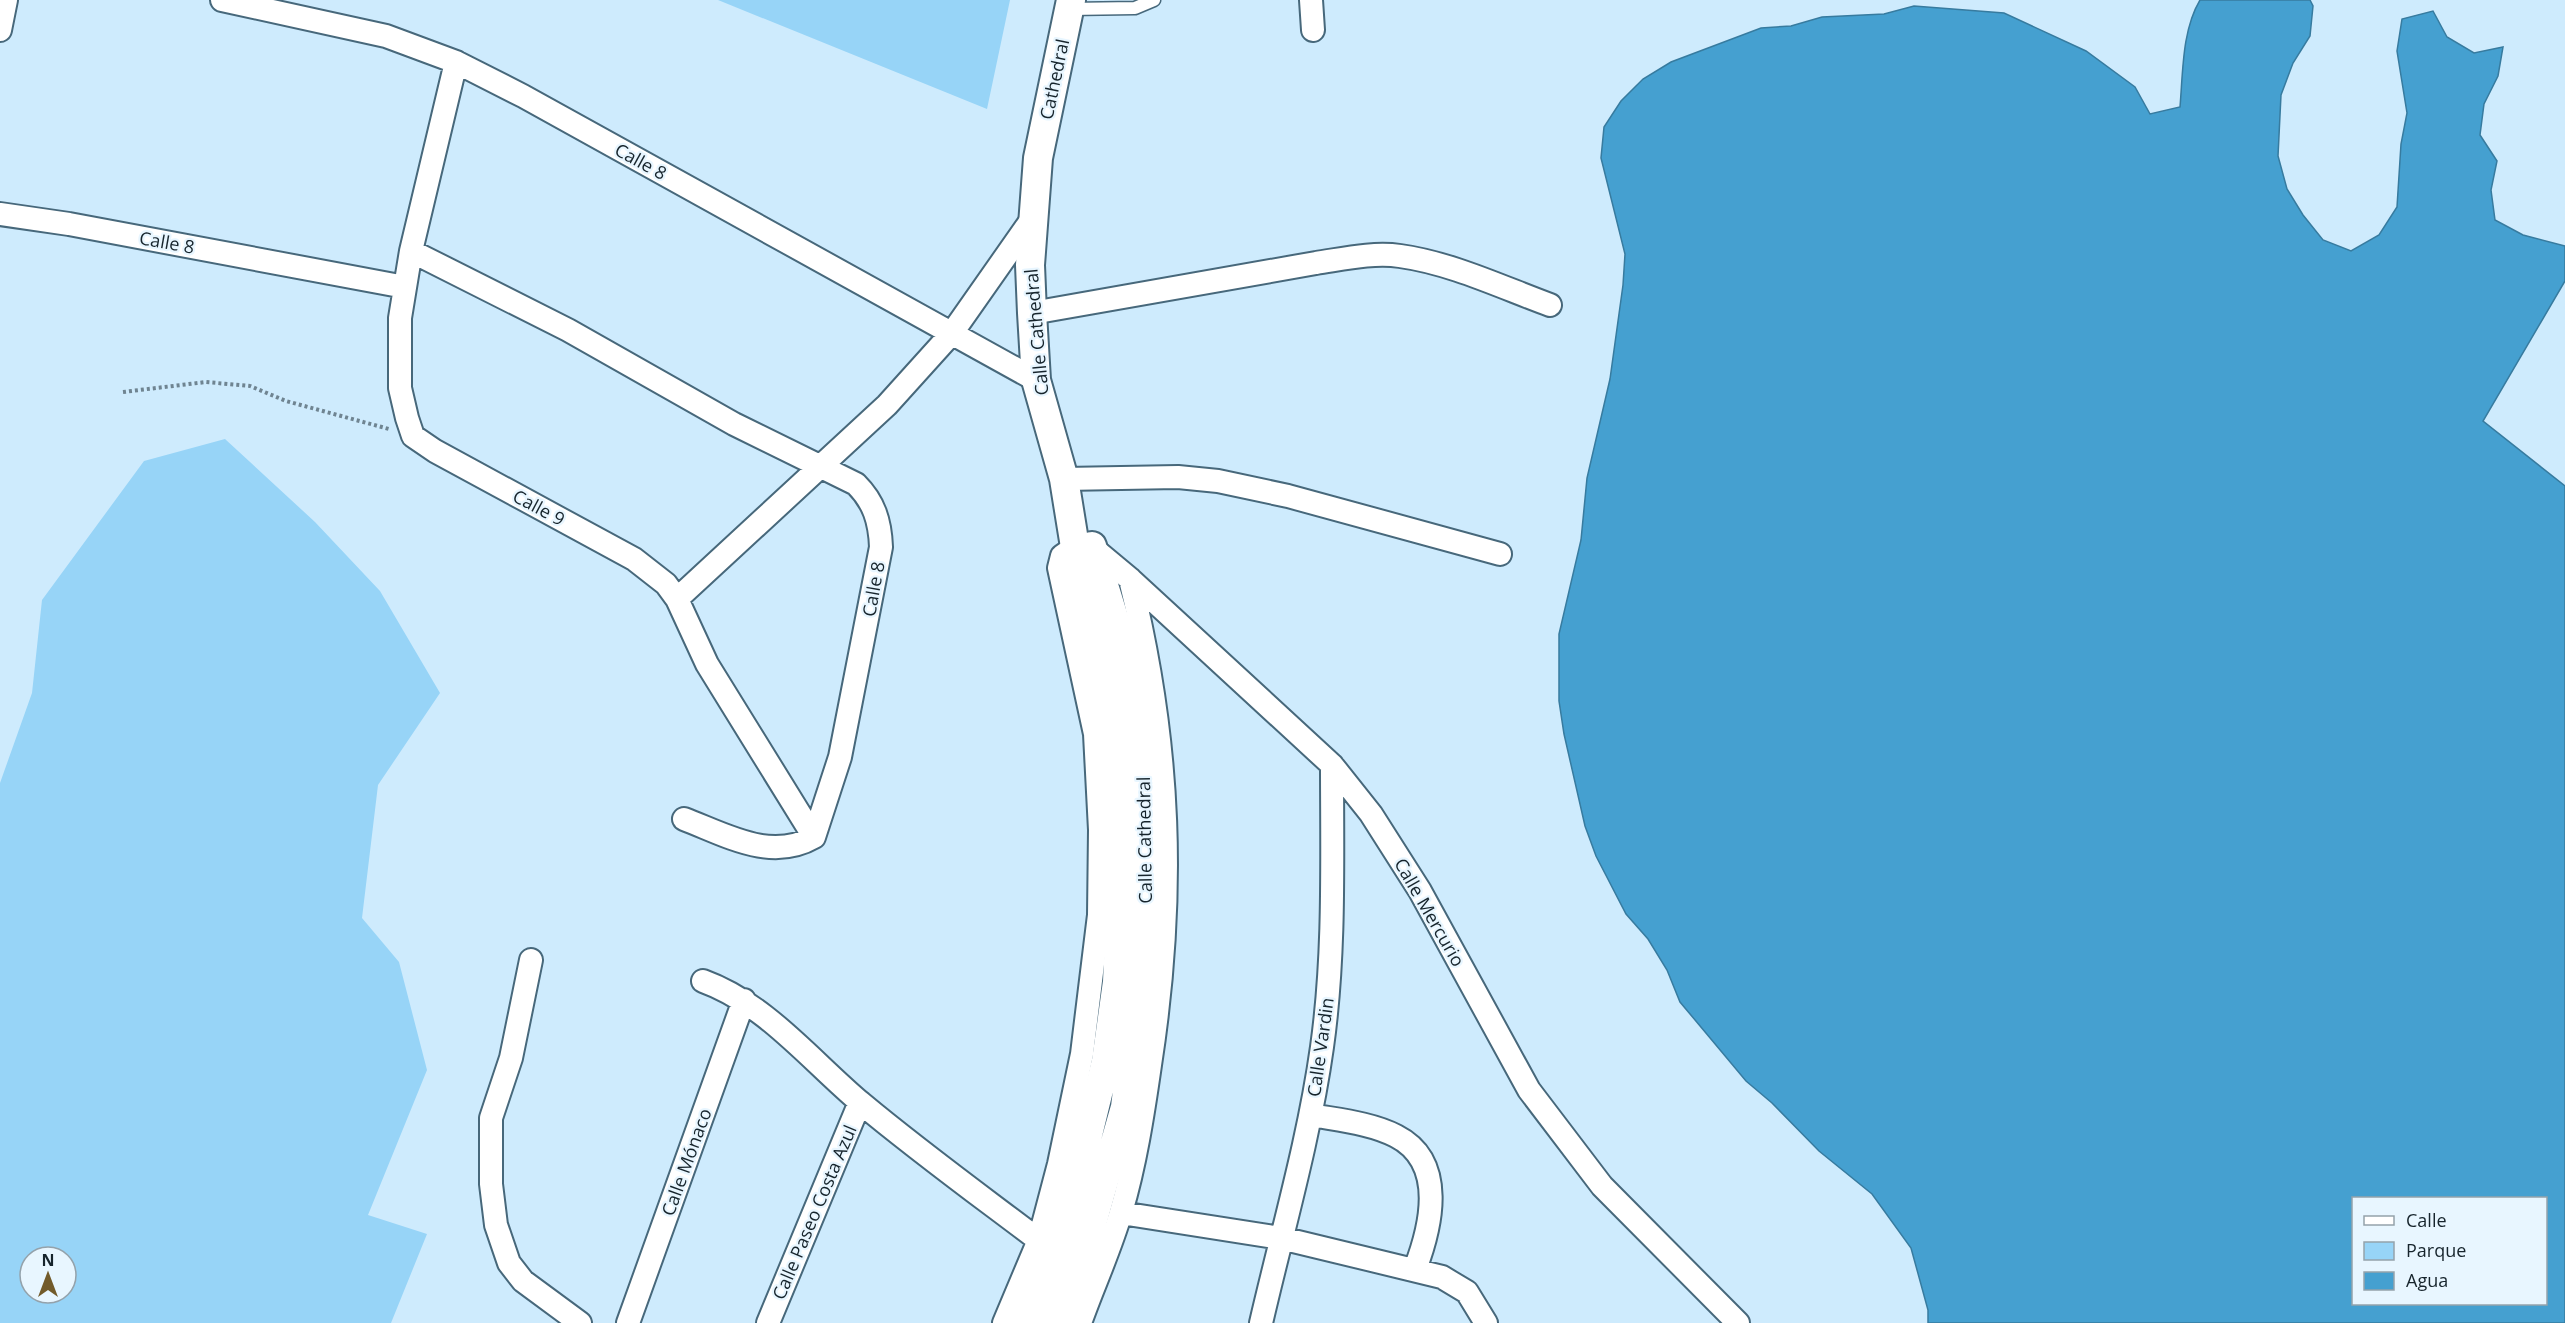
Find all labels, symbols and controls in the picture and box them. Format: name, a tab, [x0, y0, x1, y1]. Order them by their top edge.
street label: Cathedral	[1034, 36, 1074, 122]
street label: Calle 8	[611, 137, 671, 185]
street label: Calle 8	[138, 225, 196, 259]
street label: Calle Cathedral	[1019, 268, 1053, 396]
street label: Calle 9	[509, 483, 569, 531]
street label: Calle 8	[856, 560, 890, 618]
street label: Calle Cathedral	[1131, 776, 1157, 904]
street label: Calle Mercurio	[1389, 853, 1471, 971]
street label: Calle Vardin	[1301, 996, 1339, 1098]
street label: Calle Mónaco	[655, 1105, 717, 1219]
street label: Calle Paseo Costa Azul	[766, 1121, 862, 1303]
legend	[2352, 1197, 2547, 1305]
text: Calle	[2406, 1208, 2447, 1232]
text: Parque	[2406, 1238, 2466, 1262]
north arrow	[18, 1245, 78, 1305]
text: N	[41, 1249, 55, 1271]
text: Agua	[2406, 1268, 2448, 1292]

